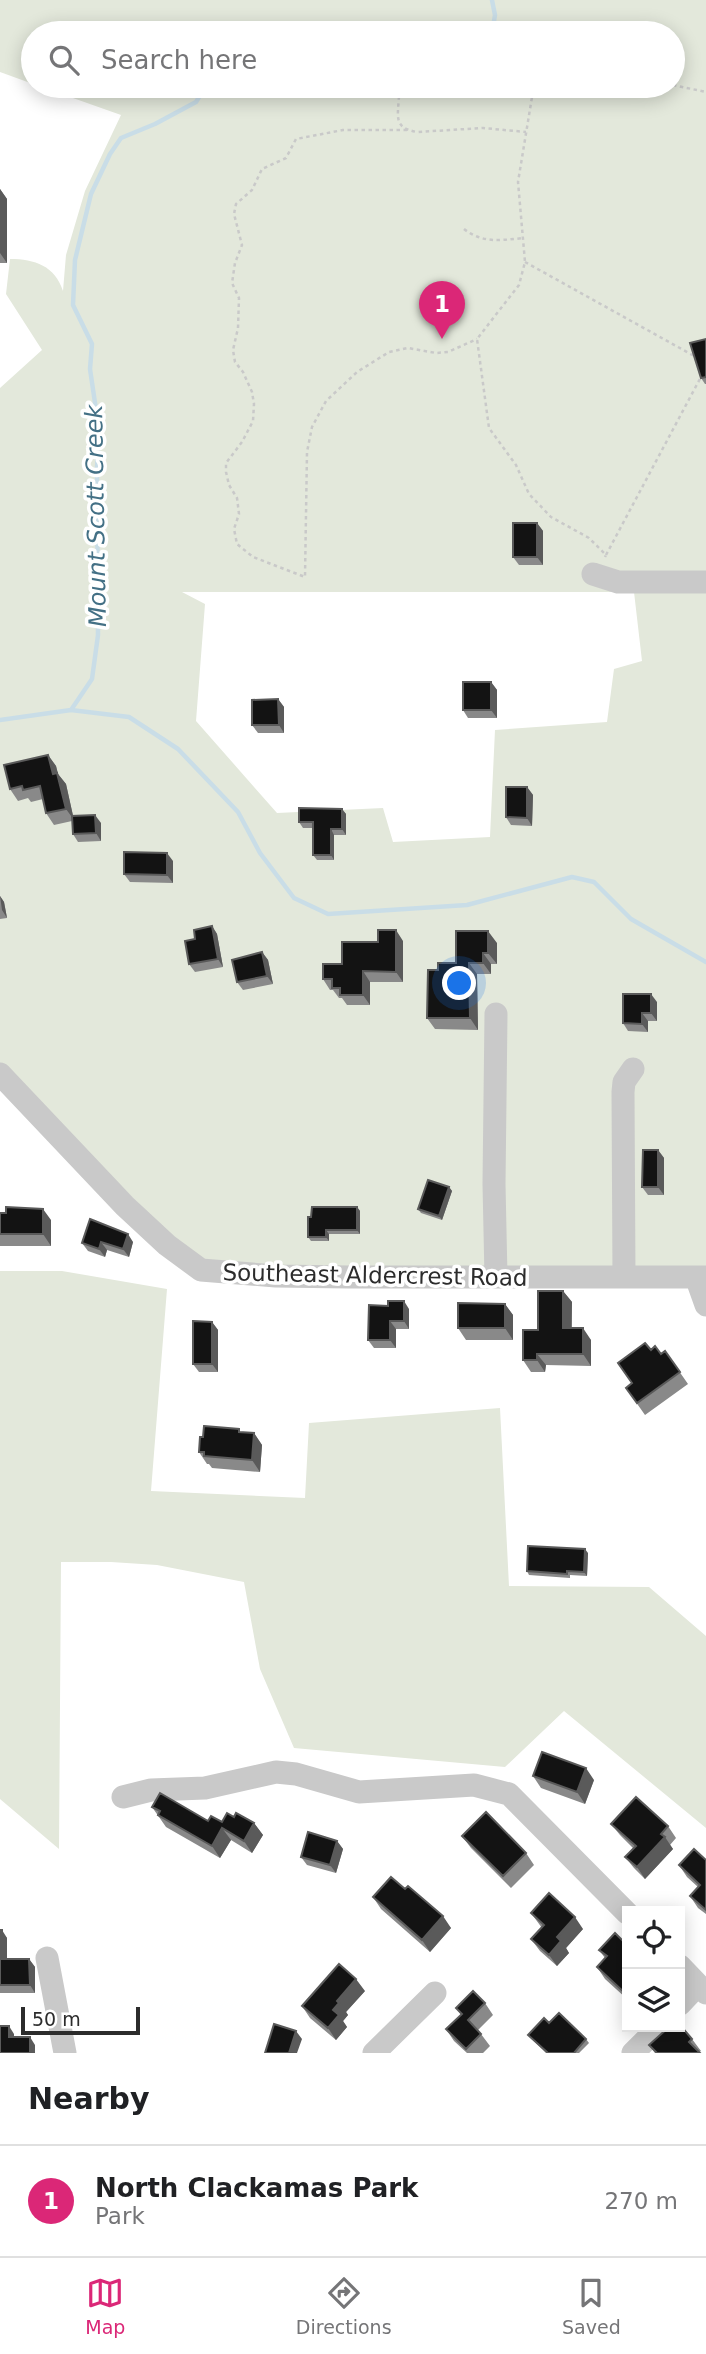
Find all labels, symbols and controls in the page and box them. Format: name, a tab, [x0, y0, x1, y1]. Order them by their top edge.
search box	[21, 21, 685, 98]
icon: search	[45, 41, 83, 79]
text: Search here	[101, 45, 257, 75]
pin: 1	[419, 281, 465, 339]
water label: Mount Scott Creek	[80, 403, 112, 627]
your location	[442, 966, 476, 1000]
street label: Southeast Aldercrest Road	[222, 1259, 528, 1291]
map controls	[622, 1906, 685, 2032]
button: locate	[622, 1906, 685, 1969]
button: layers	[622, 1969, 685, 2032]
scale bar	[21, 2004, 140, 2036]
text: 50 m	[32, 2008, 81, 2030]
text: Nearby	[28, 2081, 150, 2116]
text: North Clackamas Park	[95, 2173, 418, 2203]
text: 1	[43, 2188, 59, 2214]
text: 270 m	[604, 2188, 678, 2214]
text: Park	[95, 2203, 145, 2229]
tab: Map	[85, 2274, 125, 2338]
tab: Directions	[296, 2274, 392, 2338]
tab: Saved	[562, 2274, 621, 2338]

